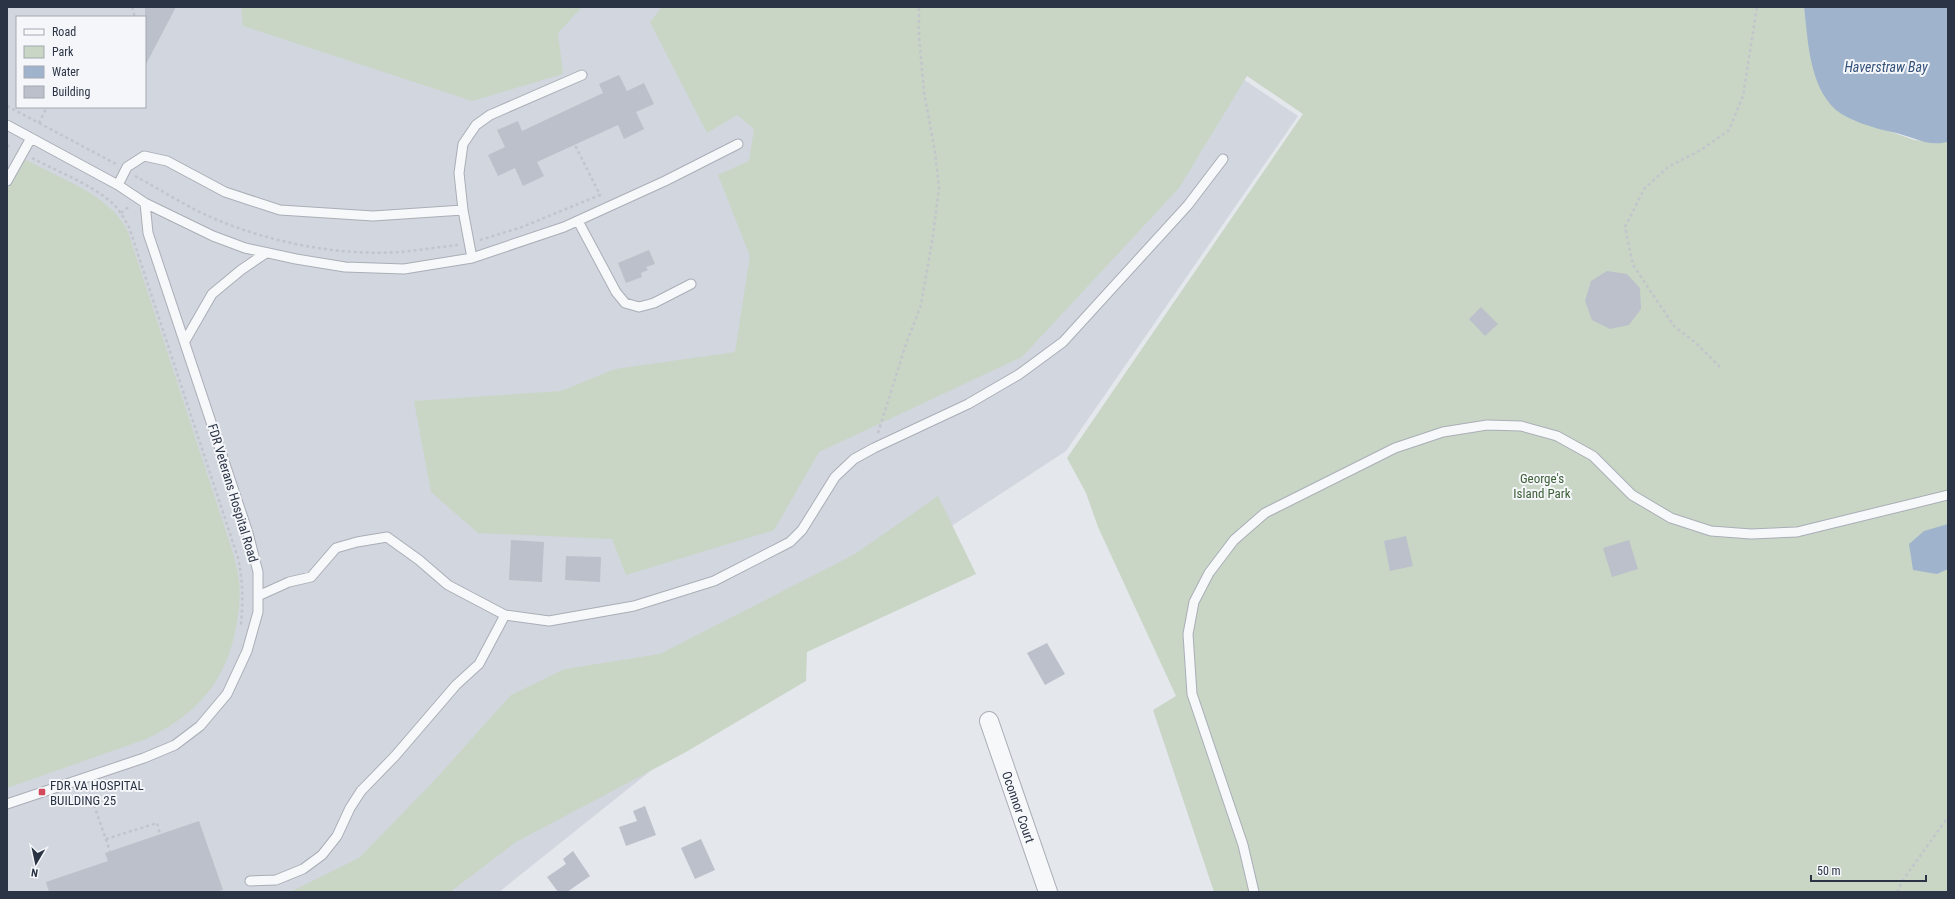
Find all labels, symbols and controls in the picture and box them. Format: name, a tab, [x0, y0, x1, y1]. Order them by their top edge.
legend	[16, 16, 146, 108]
text: Road	[52, 25, 76, 39]
text: Park	[52, 45, 74, 59]
water label: Haverstraw Bay	[1844, 59, 1928, 75]
text: Water	[52, 65, 80, 79]
text: Building	[52, 85, 90, 99]
street label: FDR Veterans Hospital Road	[205, 422, 261, 564]
park label: George's Island Park	[1513, 471, 1571, 501]
street label: Oconnor Court	[999, 769, 1038, 845]
place label: FDR VA HOSPITAL BUILDING 25	[50, 778, 144, 808]
marker: FDR VA HOSPITAL BUILDING 25	[37, 787, 47, 797]
north arrow	[16, 843, 56, 883]
scale bar	[1811, 857, 1926, 883]
text: 50 m	[1817, 864, 1841, 878]
text: N	[30, 865, 39, 879]

